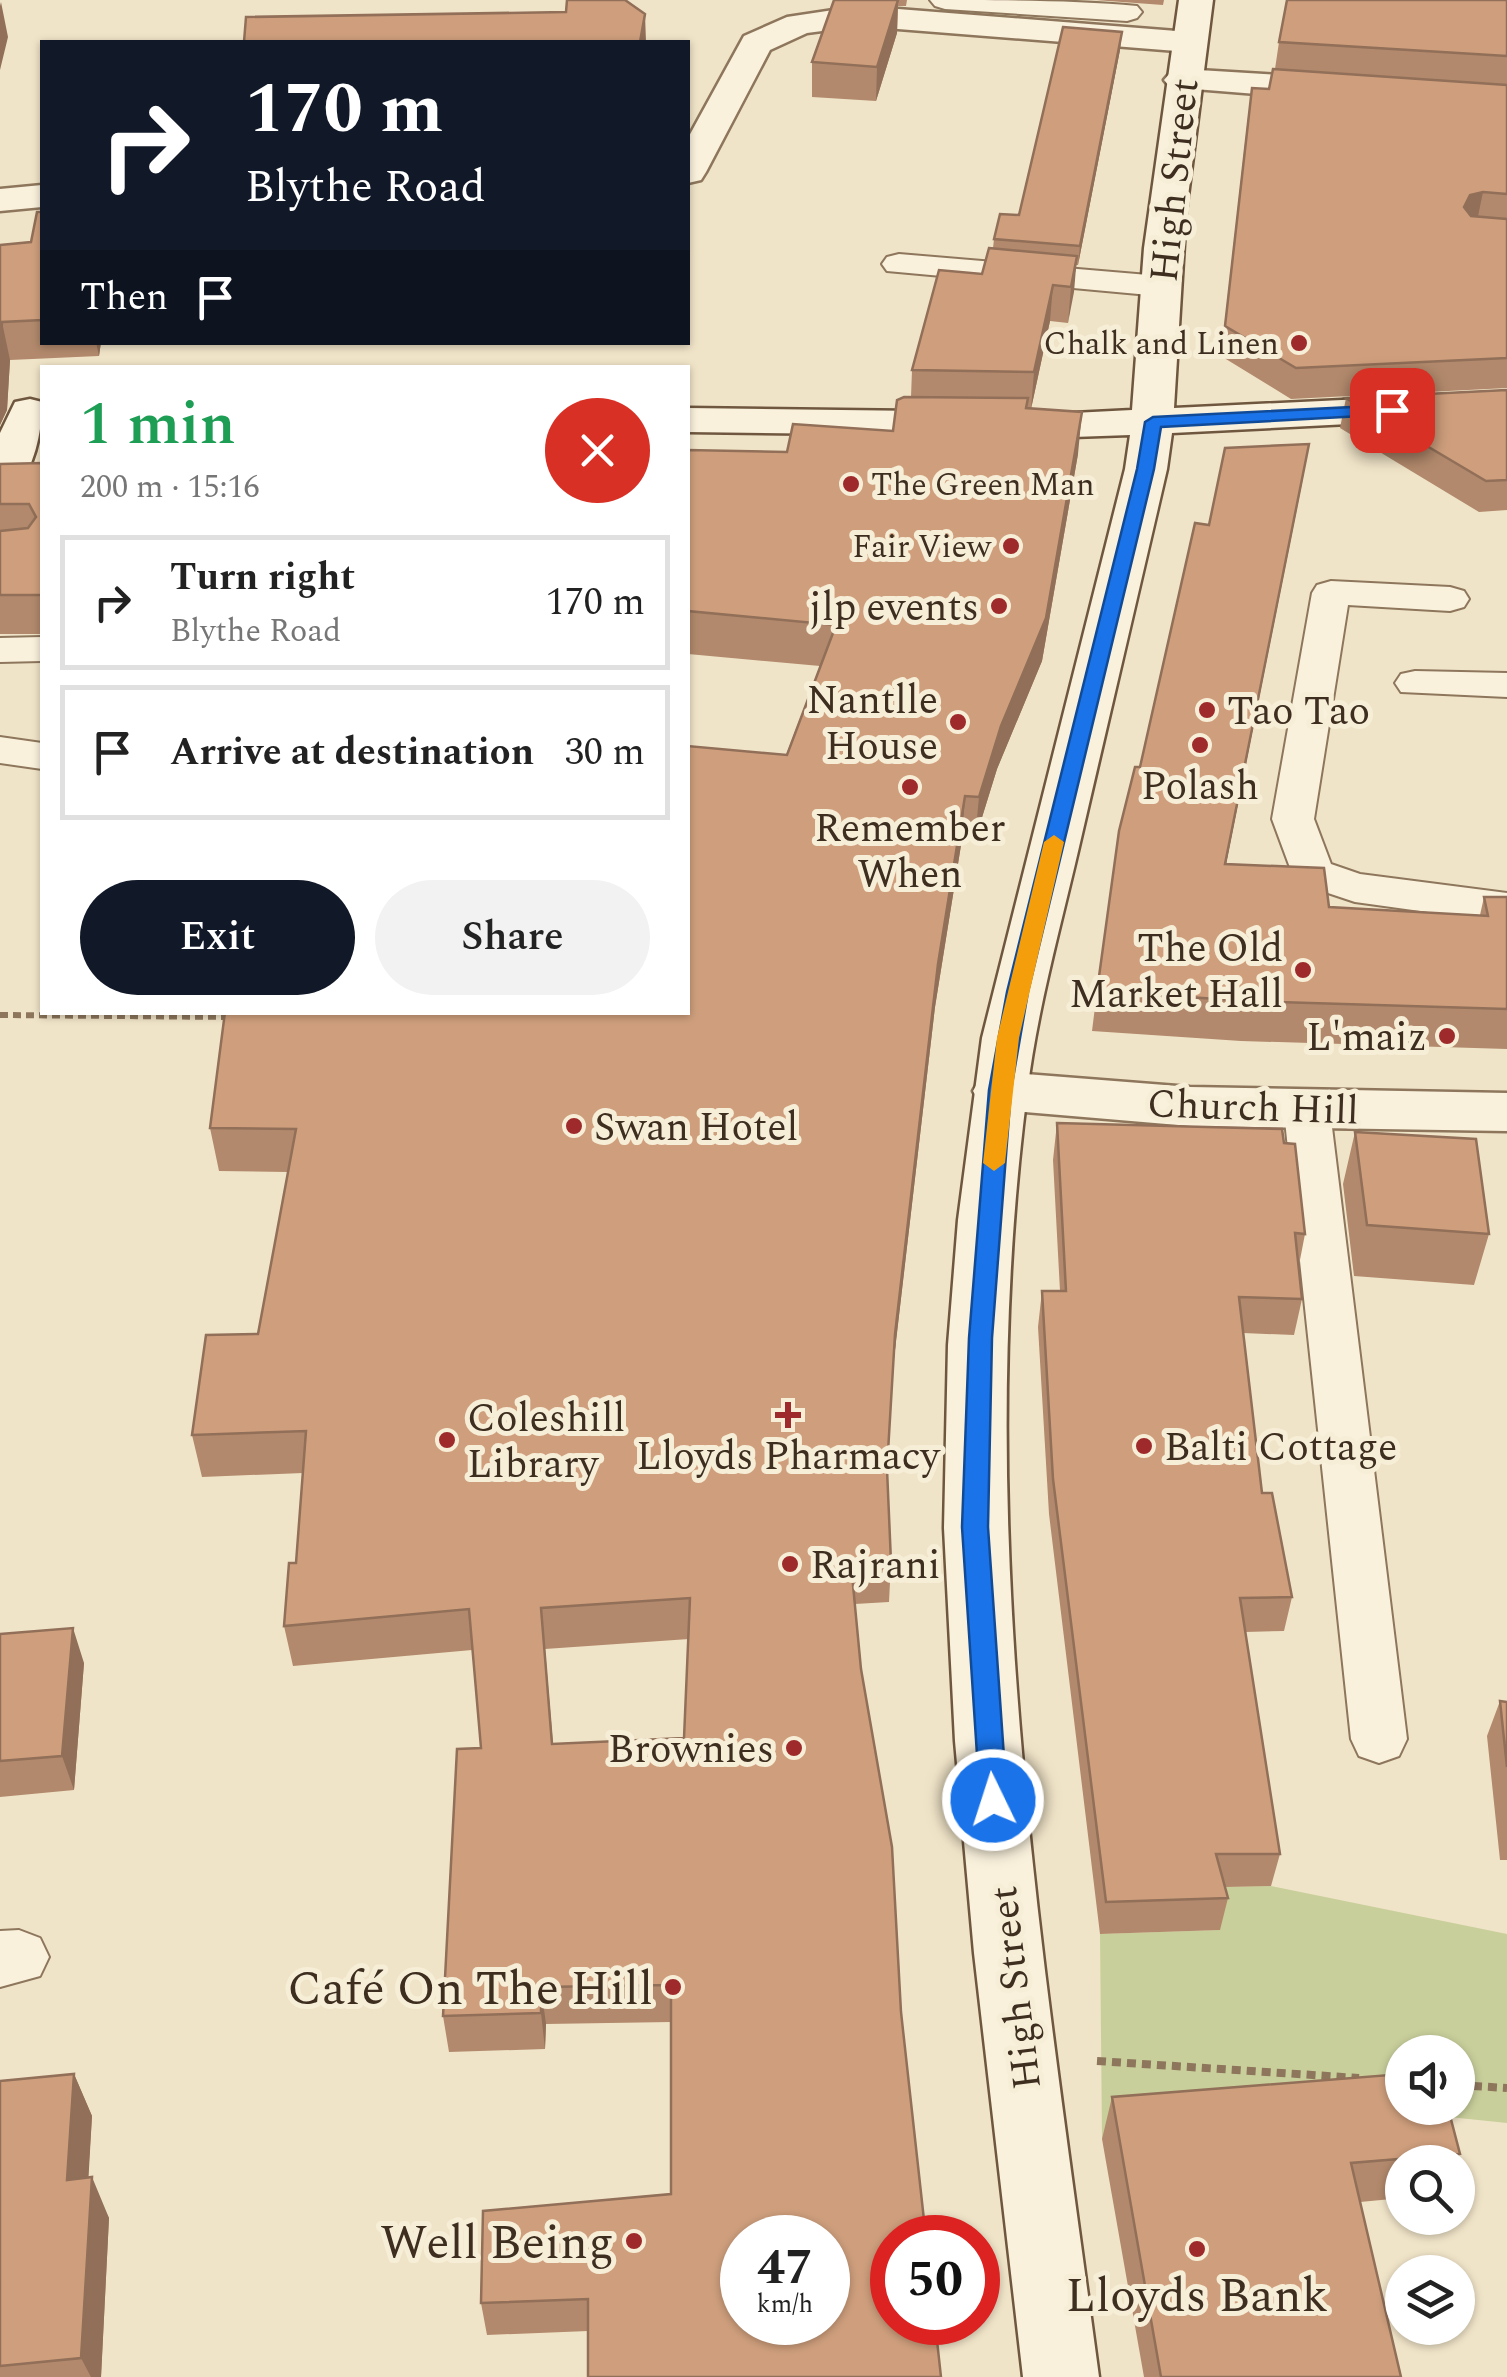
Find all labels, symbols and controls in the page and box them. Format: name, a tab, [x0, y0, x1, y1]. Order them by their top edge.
text: 170 m	[245, 57, 443, 163]
street label: High Street	[1134, 75, 1217, 285]
icon: right	[80, 80, 210, 210]
text: Blythe Road	[245, 153, 486, 222]
text: Then	[80, 269, 168, 327]
icon: arrive	[188, 270, 243, 325]
place label: Chalk and Linen	[1043, 320, 1279, 369]
marker: Chalk and Linen	[1288, 332, 1310, 354]
pin	[1350, 368, 1435, 453]
text: 1 min	[80, 379, 236, 471]
icon: arrive	[1365, 383, 1420, 438]
button: close	[545, 398, 650, 503]
place label: The Green Man	[871, 461, 1095, 510]
text: 200 m · 15:16	[80, 463, 260, 512]
marker: The Green Man	[840, 473, 862, 495]
place label: Fair View	[852, 523, 992, 572]
marker: Fair View	[1000, 535, 1022, 557]
text: Turn right	[170, 549, 355, 607]
text: 170 m	[546, 574, 645, 632]
icon: right	[85, 575, 140, 630]
place label: jlp events	[809, 578, 979, 639]
marker: jlp events	[988, 595, 1010, 617]
text: Blythe Road	[170, 607, 341, 656]
place label: Nantlle House	[807, 671, 938, 778]
place label: Tao Tao	[1227, 682, 1370, 743]
marker: Tao Tao	[1196, 699, 1218, 721]
marker: Nantlle House	[947, 711, 969, 733]
text: Arrive at destination	[170, 724, 534, 782]
text: 30 m	[565, 724, 645, 782]
icon: arrive	[85, 725, 140, 780]
marker: Polash	[1189, 734, 1211, 756]
place label: Polash	[1141, 757, 1259, 818]
marker: Remember When	[899, 776, 921, 798]
place label: Remember When	[814, 799, 1006, 906]
button: Exit	[80, 880, 355, 995]
button: Share	[375, 880, 650, 995]
place label: The Old Market Hall	[1069, 919, 1283, 1026]
marker: The Old Market Hall	[1292, 959, 1314, 981]
place label: L'maiz	[1306, 1008, 1427, 1069]
marker: L'maiz	[1436, 1025, 1458, 1047]
street label: Church Hill	[1146, 1074, 1360, 1143]
place label: Swan Hotel	[594, 1098, 798, 1159]
marker: Swan Hotel	[563, 1115, 585, 1137]
place label: Coleshill Library	[467, 1389, 625, 1496]
marker: Lloyds Pharmacy	[777, 1404, 799, 1426]
place label: Balti Cottage	[1164, 1418, 1397, 1479]
place label: Lloyds Pharmacy	[636, 1427, 942, 1488]
marker: Coleshill Library	[436, 1429, 458, 1451]
marker: Balti Cottage	[1133, 1435, 1155, 1457]
place label: Rajrani	[810, 1536, 940, 1597]
marker: Rajrani	[779, 1553, 801, 1575]
place label: Brownies	[608, 1720, 774, 1781]
marker: Brownies	[783, 1737, 805, 1759]
position arrow	[941, 1748, 1045, 1852]
street label: High Street	[974, 1882, 1059, 2093]
place label: Café On The Hill	[287, 1953, 653, 2026]
marker: Café On The Hill	[662, 1976, 684, 1998]
map controls	[1385, 2035, 1475, 2345]
button: sound	[1385, 2035, 1475, 2125]
button: search	[1385, 2145, 1475, 2235]
place label: Well Being	[380, 2207, 614, 2280]
speed limit sign: 50	[870, 2215, 1000, 2345]
marker: Well Being	[623, 2230, 645, 2252]
text: 47	[757, 2230, 813, 2306]
marker: Lloyds Bank	[1186, 2238, 1208, 2260]
button: layers	[1385, 2255, 1475, 2345]
place label: Lloyds Bank	[1066, 2260, 1328, 2333]
text: km/h	[757, 2286, 813, 2324]

